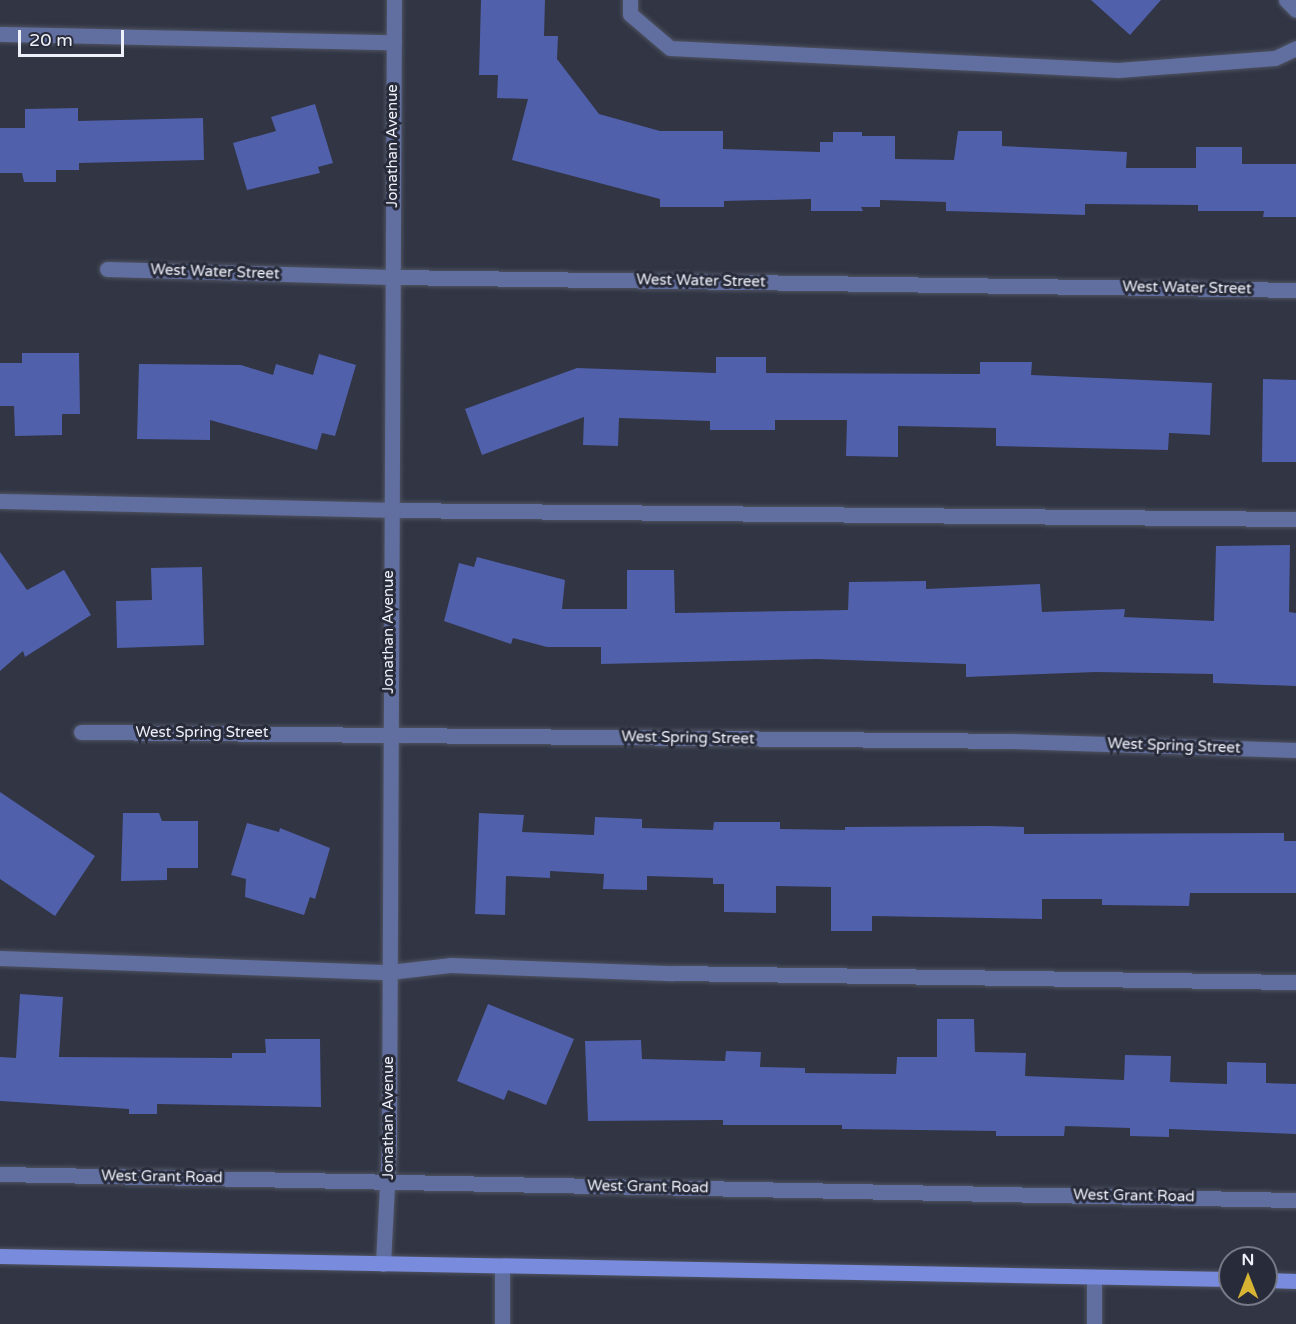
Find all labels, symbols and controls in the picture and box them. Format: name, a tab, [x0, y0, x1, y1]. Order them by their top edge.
scale bar	[21, 18, 128, 56]
text: 20 m	[29, 29, 73, 51]
street label: Jonathan Avenue	[384, 84, 402, 208]
street label: West Water Street	[150, 261, 280, 283]
street label: West Water Street	[636, 271, 766, 291]
street label: West Water Street	[1122, 278, 1252, 298]
street label: Jonathan Avenue	[380, 570, 398, 694]
street label: West Spring Street	[135, 724, 269, 742]
street label: West Spring Street	[621, 728, 755, 748]
street label: West Spring Street	[1107, 735, 1241, 757]
street label: Jonathan Avenue	[380, 1056, 398, 1180]
street label: West Grant Road	[101, 1167, 223, 1187]
street label: West Grant Road	[587, 1177, 709, 1197]
street label: West Grant Road	[1073, 1186, 1195, 1206]
north arrow	[1218, 1246, 1278, 1306]
text: N	[1242, 1250, 1254, 1270]

